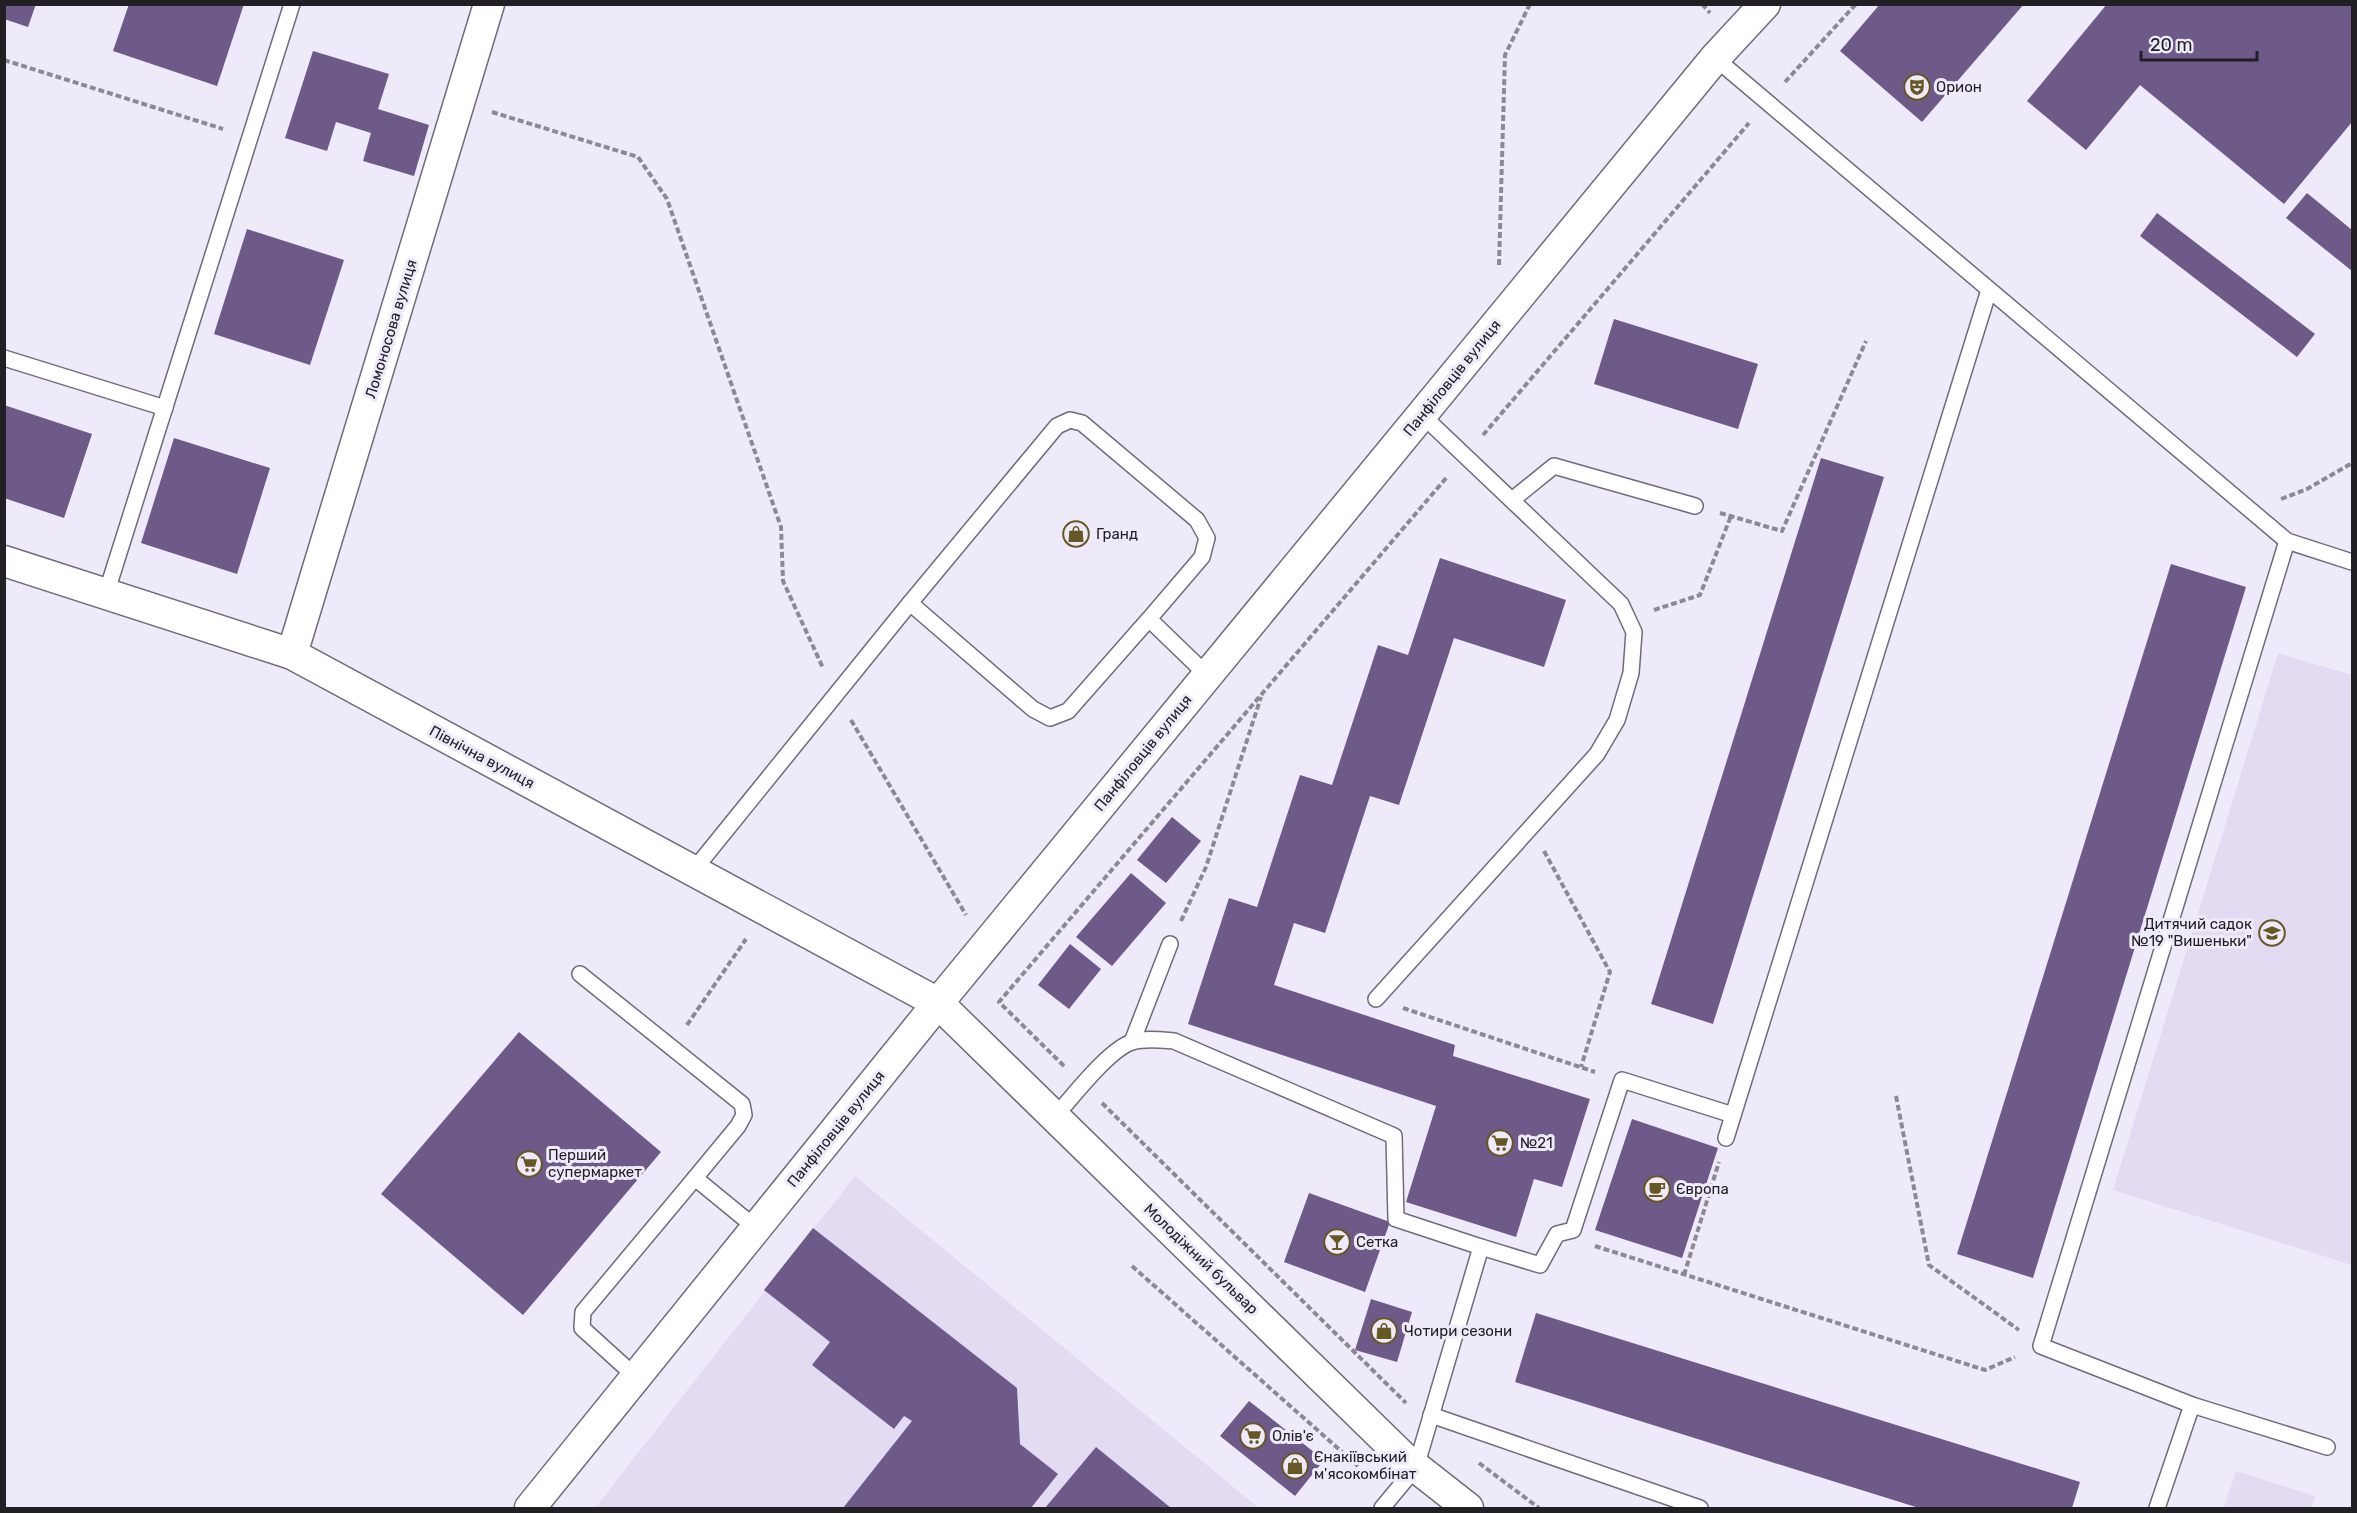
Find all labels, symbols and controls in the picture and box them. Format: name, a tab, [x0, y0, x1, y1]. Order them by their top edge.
scale bar	[2141, 24, 2256, 62]
text: 20 m	[2150, 34, 2192, 56]
theatre icon: Орион	[1902, 72, 1932, 102]
place label: Орион	[1936, 78, 1982, 96]
street label: Ломоносова вулиця	[361, 257, 421, 401]
street label: Панфіловців вулиця	[1399, 316, 1505, 440]
shop icon: Гранд	[1061, 519, 1091, 549]
place label: Гранд	[1096, 525, 1138, 543]
street label: Панфіловців вулиця	[1090, 691, 1196, 815]
street label: Північна вулиця	[426, 722, 538, 792]
place label: Дитячий садок №19 "Вишеньки"	[2131, 915, 2252, 950]
school or university icon: Дитячий садок №19 "Вишеньки"	[2257, 918, 2287, 948]
street label: Панфіловців вулиця	[783, 1067, 889, 1191]
supermarket icon: №21	[1485, 1128, 1515, 1158]
place label: №21	[1520, 1134, 1553, 1152]
place label: Перший супермаркет	[548, 1146, 642, 1181]
supermarket icon: Перший супермаркет	[514, 1149, 544, 1179]
cafe icon: Європа	[1642, 1174, 1672, 1204]
place label: Європа	[1676, 1180, 1729, 1198]
street label: Молодіжний бульвар	[1140, 1200, 1262, 1318]
bar icon: Сетка	[1322, 1227, 1352, 1257]
place label: Сетка	[1356, 1233, 1398, 1251]
shop icon: Чотири сезони	[1369, 1316, 1399, 1346]
place label: Чотири сезони	[1404, 1322, 1512, 1340]
supermarket icon: Олів'є	[1238, 1421, 1268, 1451]
place label: Олів'є	[1272, 1427, 1314, 1445]
place label: Єнакіївський м'ясокомбінат	[1314, 1448, 1417, 1483]
shop icon: Єнакіївський м'ясокомбінат	[1280, 1451, 1310, 1481]

